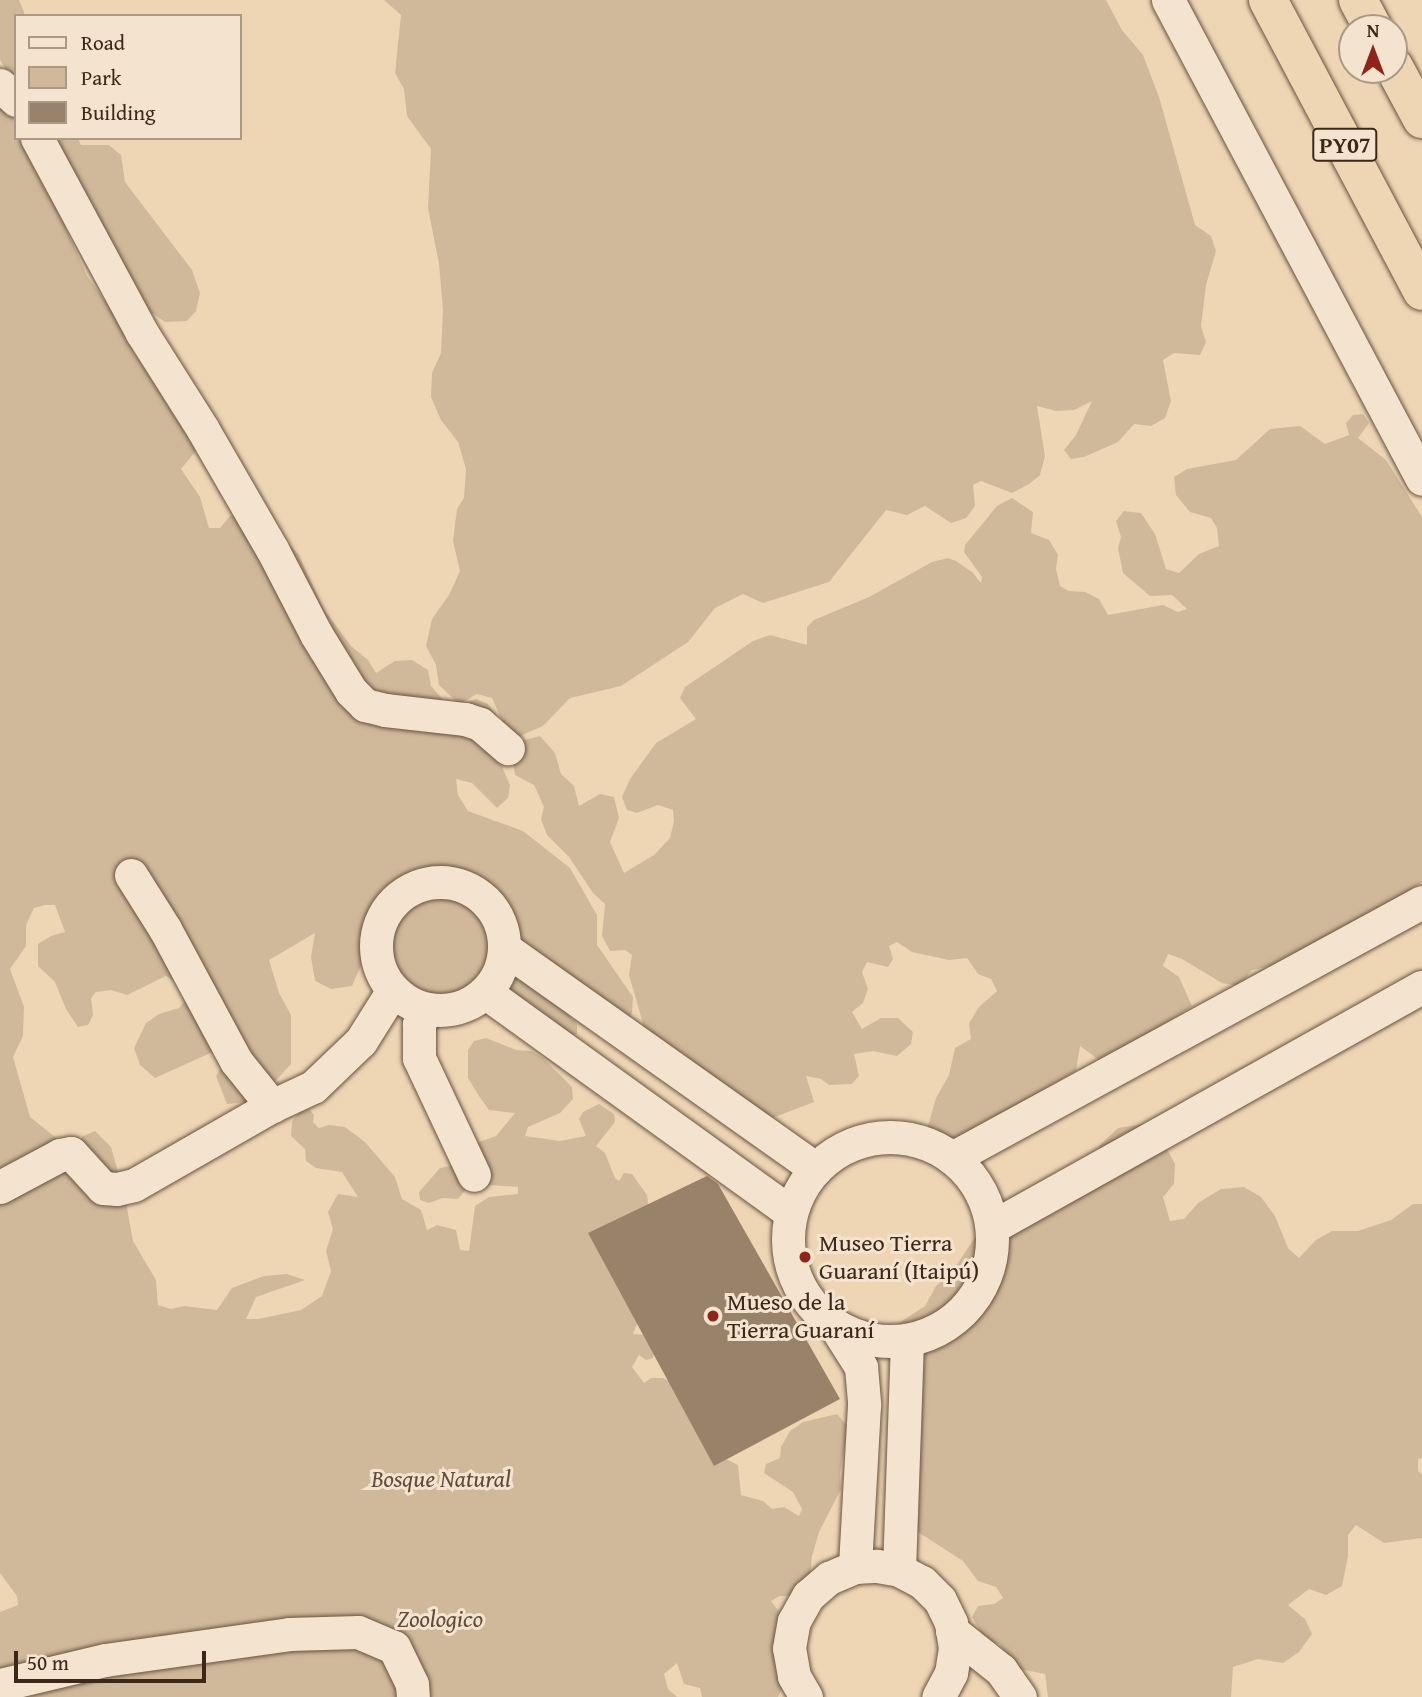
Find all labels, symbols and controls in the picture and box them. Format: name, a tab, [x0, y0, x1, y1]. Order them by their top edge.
legend	[14, 14, 242, 140]
north arrow	[1338, 14, 1408, 84]
text: N	[1367, 16, 1379, 44]
text: Road	[81, 27, 125, 58]
text: Park	[81, 62, 122, 93]
text: Building	[81, 97, 155, 128]
road number: PY07	[1312, 126, 1378, 164]
place label: Museo Tierra Guaraní (Itaipú)	[819, 1229, 979, 1285]
marker: Museo Tierra Guaraní (Itaipú)	[797, 1249, 813, 1265]
place label: Mueso de la Tierra Guaraní	[727, 1288, 874, 1344]
marker: Mueso de la Tierra Guaraní	[705, 1308, 721, 1324]
park label: Bosque Natural	[371, 1465, 511, 1493]
park label: Zoologico	[397, 1605, 483, 1633]
scale bar	[18, 1638, 210, 1682]
text: 50 m	[27, 1647, 69, 1678]

